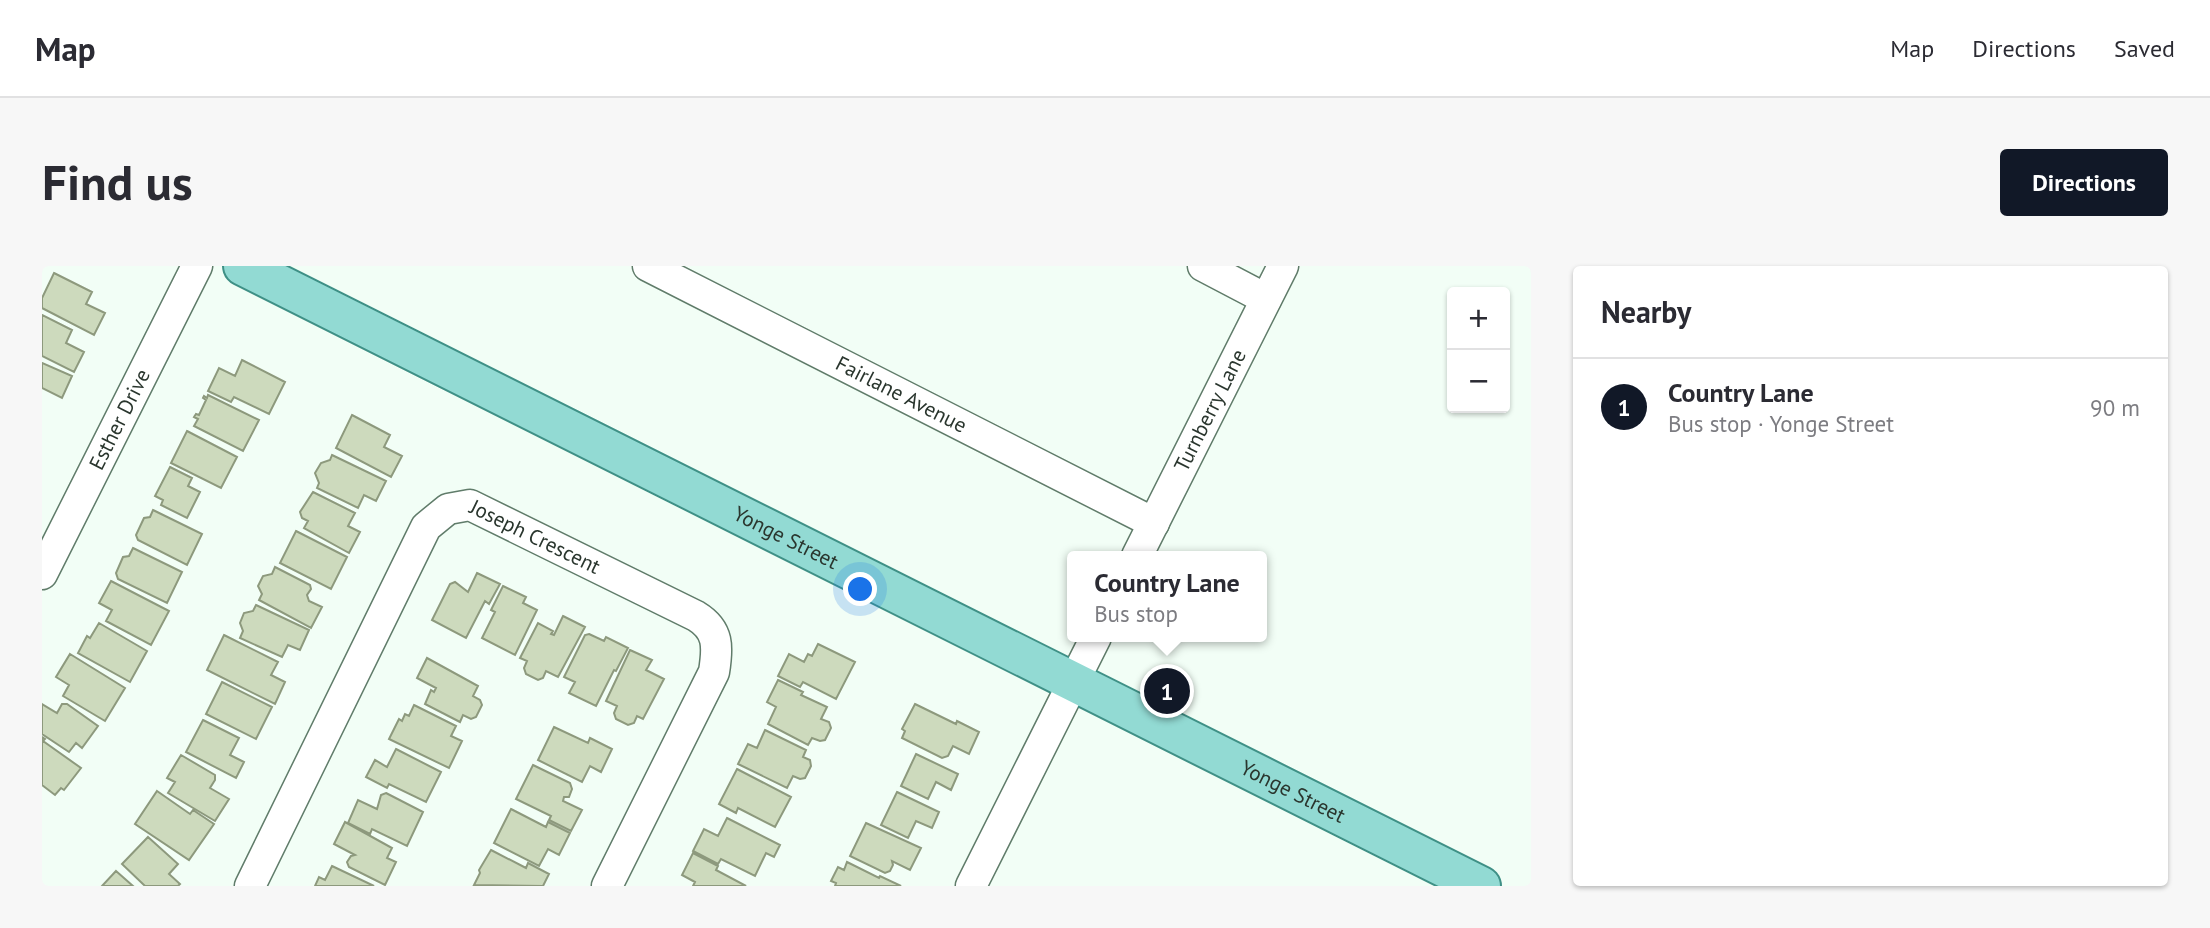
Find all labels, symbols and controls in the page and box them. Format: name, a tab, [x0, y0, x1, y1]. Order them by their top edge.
text: Map	[35, 27, 96, 70]
text: Map	[1890, 33, 1934, 64]
text: Directions	[1972, 33, 2076, 64]
text: Saved	[2114, 33, 2175, 64]
button: Directions	[2000, 149, 2168, 216]
text: Find us	[42, 150, 193, 214]
map controls	[1447, 287, 1510, 413]
button: +	[1447, 287, 1510, 350]
text: Nearby	[1601, 292, 1691, 331]
street label: Turnberry Lane	[1168, 345, 1252, 476]
street label: Fairlane Avenue	[831, 350, 971, 439]
button: −	[1447, 350, 1510, 413]
street label: Esther Drive	[83, 364, 156, 474]
text: Country Lane	[1668, 376, 1814, 409]
text: 1	[1617, 393, 1631, 422]
text: 90 m	[2090, 393, 2140, 422]
text: Bus stop · Yonge Street	[1668, 409, 1894, 438]
street label: Joseph Crescent	[465, 493, 605, 580]
street label: Yonge Street	[729, 500, 843, 575]
popup	[1067, 551, 1267, 642]
text: Country Lane	[1094, 566, 1240, 599]
your location	[843, 572, 877, 606]
text: Bus stop	[1094, 599, 1178, 628]
pin: 1	[1144, 665, 1190, 717]
street label: Yonge Street	[1236, 754, 1350, 829]

